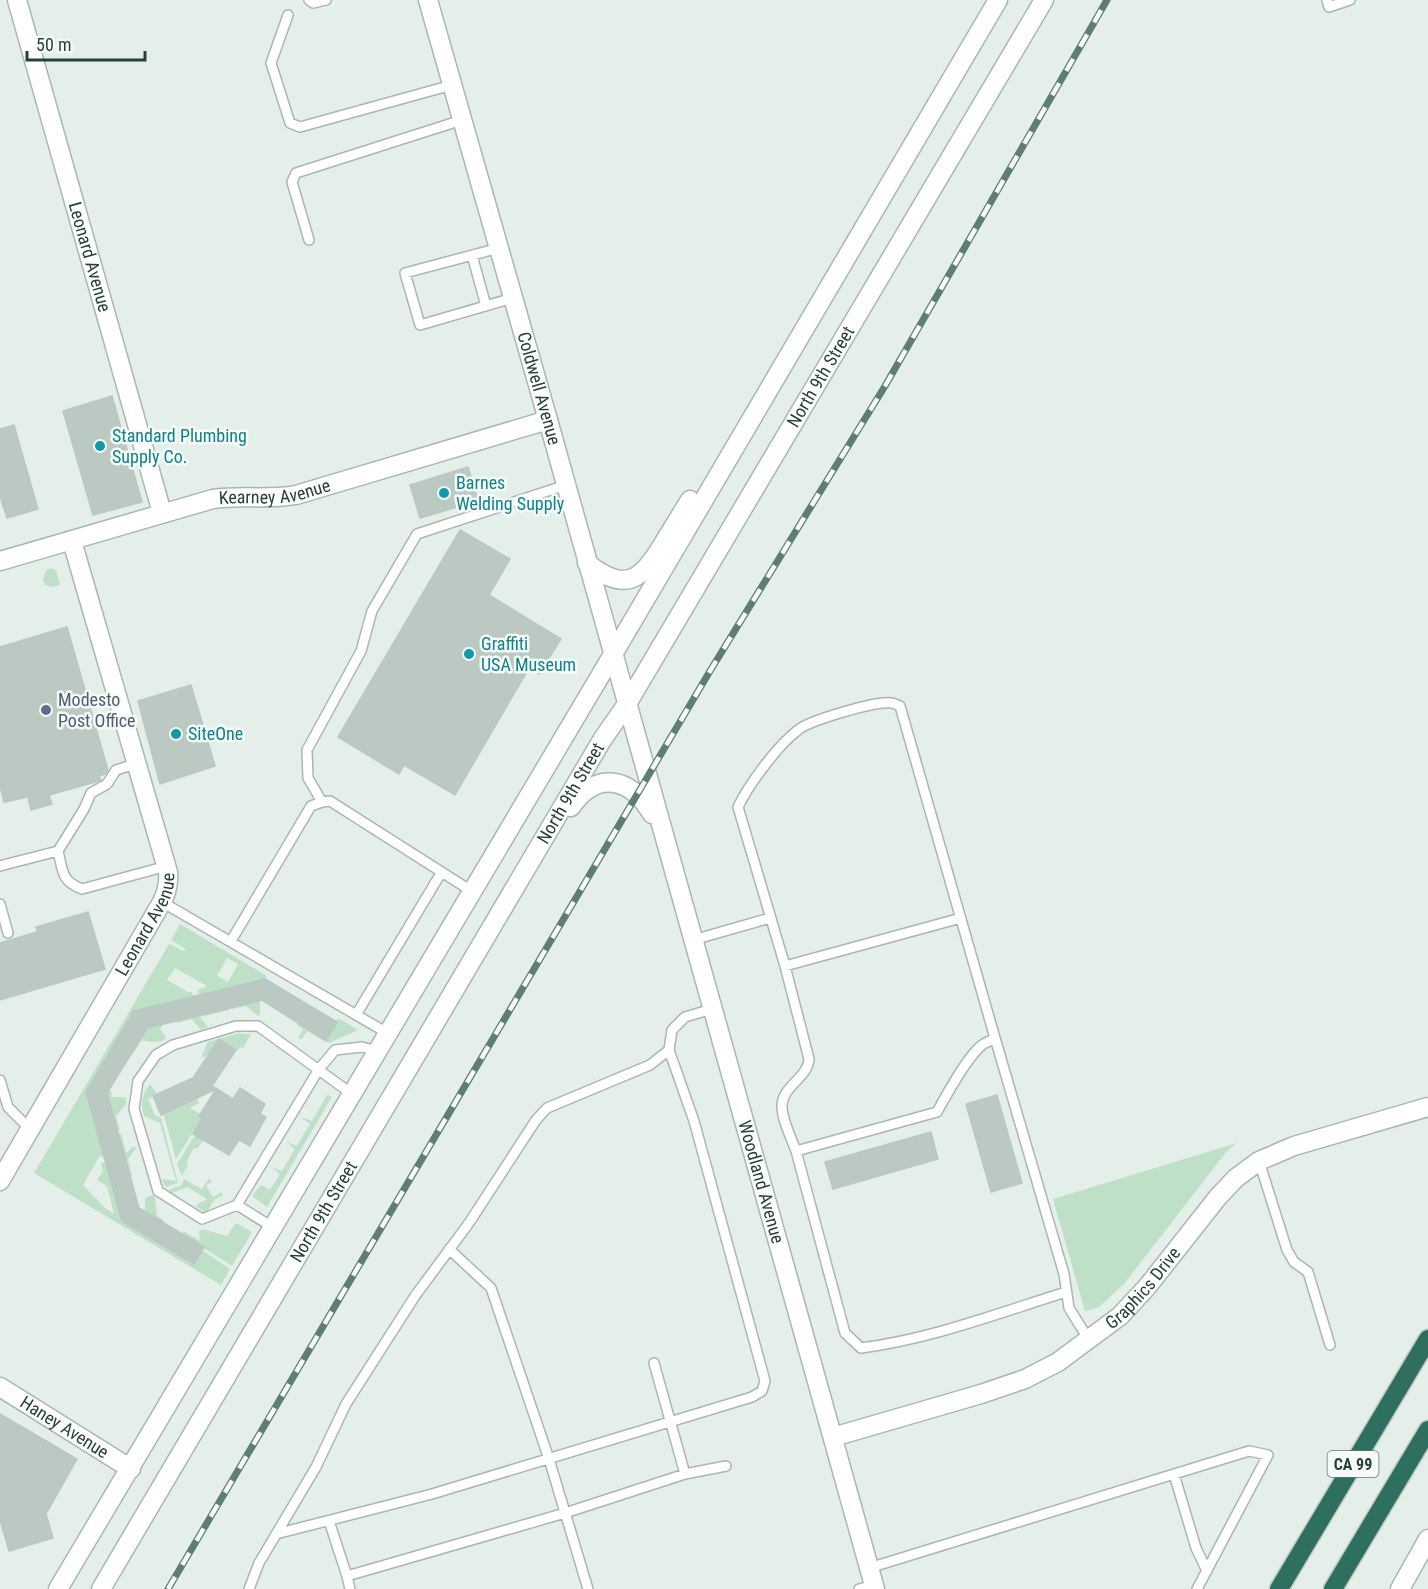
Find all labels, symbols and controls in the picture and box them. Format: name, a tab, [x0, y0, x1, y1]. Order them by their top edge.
scale bar	[27, 24, 146, 62]
text: 50 m	[36, 34, 71, 55]
street label: Leonard Avenue	[65, 199, 116, 314]
street label: North 9th Street	[782, 322, 858, 431]
street label: Coldwell Avenue	[513, 329, 565, 447]
place label: Standard Plumbing Supply Co.	[112, 425, 247, 467]
marker: Standard Plumbing Supply Co.	[93, 439, 107, 453]
place label: Barnes Welding Supply	[456, 472, 565, 514]
street label: Kearney Avenue	[218, 474, 333, 508]
marker: Barnes Welding Supply	[437, 486, 451, 500]
place label: Graffiti USA Museum	[481, 633, 576, 675]
marker: Graffiti USA Museum	[462, 647, 476, 661]
place label: Modesto Post Office	[58, 689, 136, 731]
marker: Modesto Post Office	[39, 703, 53, 717]
place label: SiteOne	[188, 723, 243, 744]
marker: SiteOne	[169, 727, 183, 741]
street label: North 9th Street	[532, 739, 608, 847]
street label: Leonard Avenue	[111, 873, 178, 979]
street label: Woodland Avenue	[734, 1118, 789, 1246]
street label: North 9th Street	[285, 1157, 361, 1266]
street label: Graphics Drive	[1101, 1243, 1184, 1333]
street label: Haney Avenue	[17, 1391, 113, 1462]
road number: CA 99	[1328, 1451, 1378, 1477]

